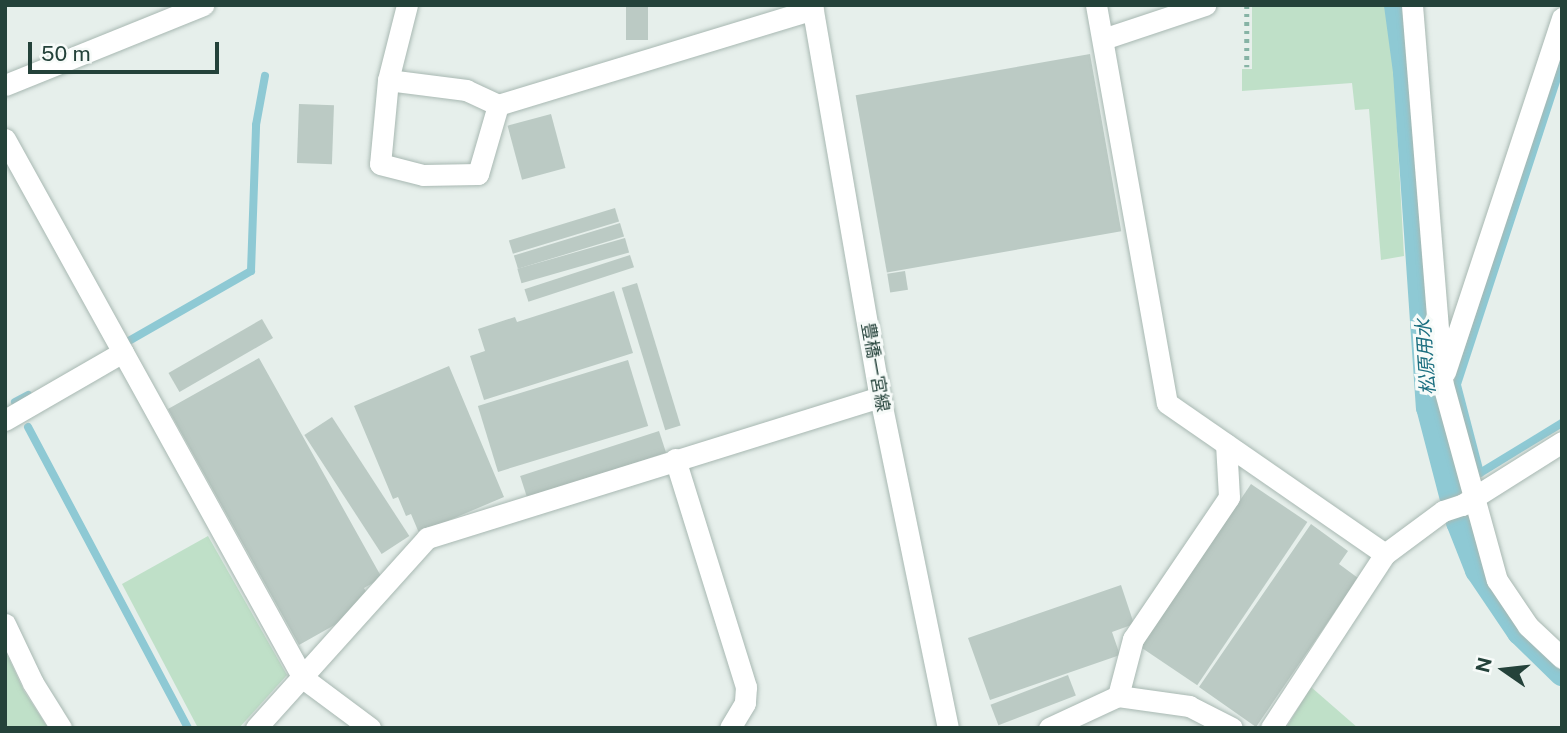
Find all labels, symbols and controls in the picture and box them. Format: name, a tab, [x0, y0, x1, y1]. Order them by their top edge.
scale bar	[32, 28, 222, 72]
text: 50 m	[41, 41, 91, 66]
water label: 松原用水	[1412, 318, 1440, 396]
street label: 豊橋一宮線	[857, 321, 893, 413]
north arrow	[1469, 635, 1539, 705]
text: N	[1471, 655, 1496, 675]

